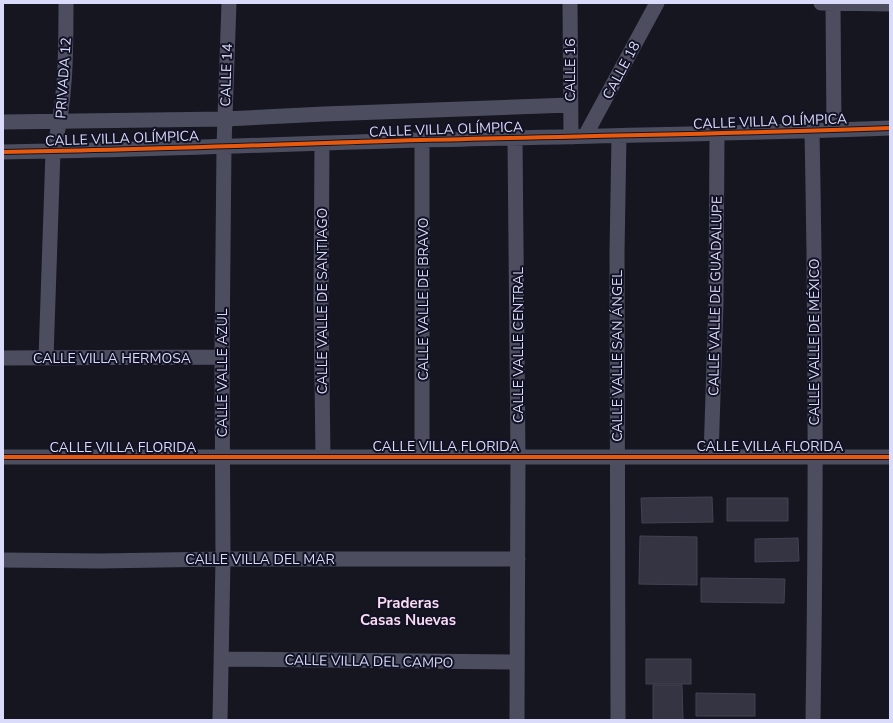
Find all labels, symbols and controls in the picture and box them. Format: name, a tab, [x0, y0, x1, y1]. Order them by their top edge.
street label: PRIVADA 12	[51, 37, 76, 119]
street label: CALLE 16	[561, 38, 580, 102]
street label: CALLE 18	[598, 38, 645, 103]
street label: CALLE 14	[216, 43, 237, 107]
street label: CALLE VILLA OLÍMPICA	[693, 109, 847, 134]
street label: CALLE VILLA OLÍMPICA	[369, 117, 523, 142]
street label: CALLE VILLA OLÍMPICA	[45, 126, 199, 151]
street label: CALLE VALLE DE GUADALUPE	[704, 196, 727, 396]
street label: CALLE VALLE DE SANTIAGO	[313, 208, 332, 394]
street label: CALLE VALLE DE BRAVO	[414, 218, 433, 380]
street label: CALLE VALLE DE MÉXICO	[805, 258, 824, 426]
street label: CALLE VALLE CENTRAL	[509, 267, 528, 423]
street label: CALLE VALLE SAN ÁNGEL	[608, 270, 627, 442]
street label: CALLE VALLE AZUL	[213, 308, 232, 437]
street label: CALLE VILLA HERMOSA	[33, 349, 191, 368]
street label: CALLE VILLA FLORIDA	[372, 437, 520, 456]
street label: CALLE VILLA FLORIDA	[696, 437, 844, 456]
street label: CALLE VILLA FLORIDA	[49, 438, 197, 457]
street label: CALLE VILLA DEL MAR	[185, 550, 335, 569]
district label: Praderas Casas Nuevas	[360, 593, 456, 630]
street label: CALLE VILLA DEL CAMPO	[284, 651, 454, 672]

